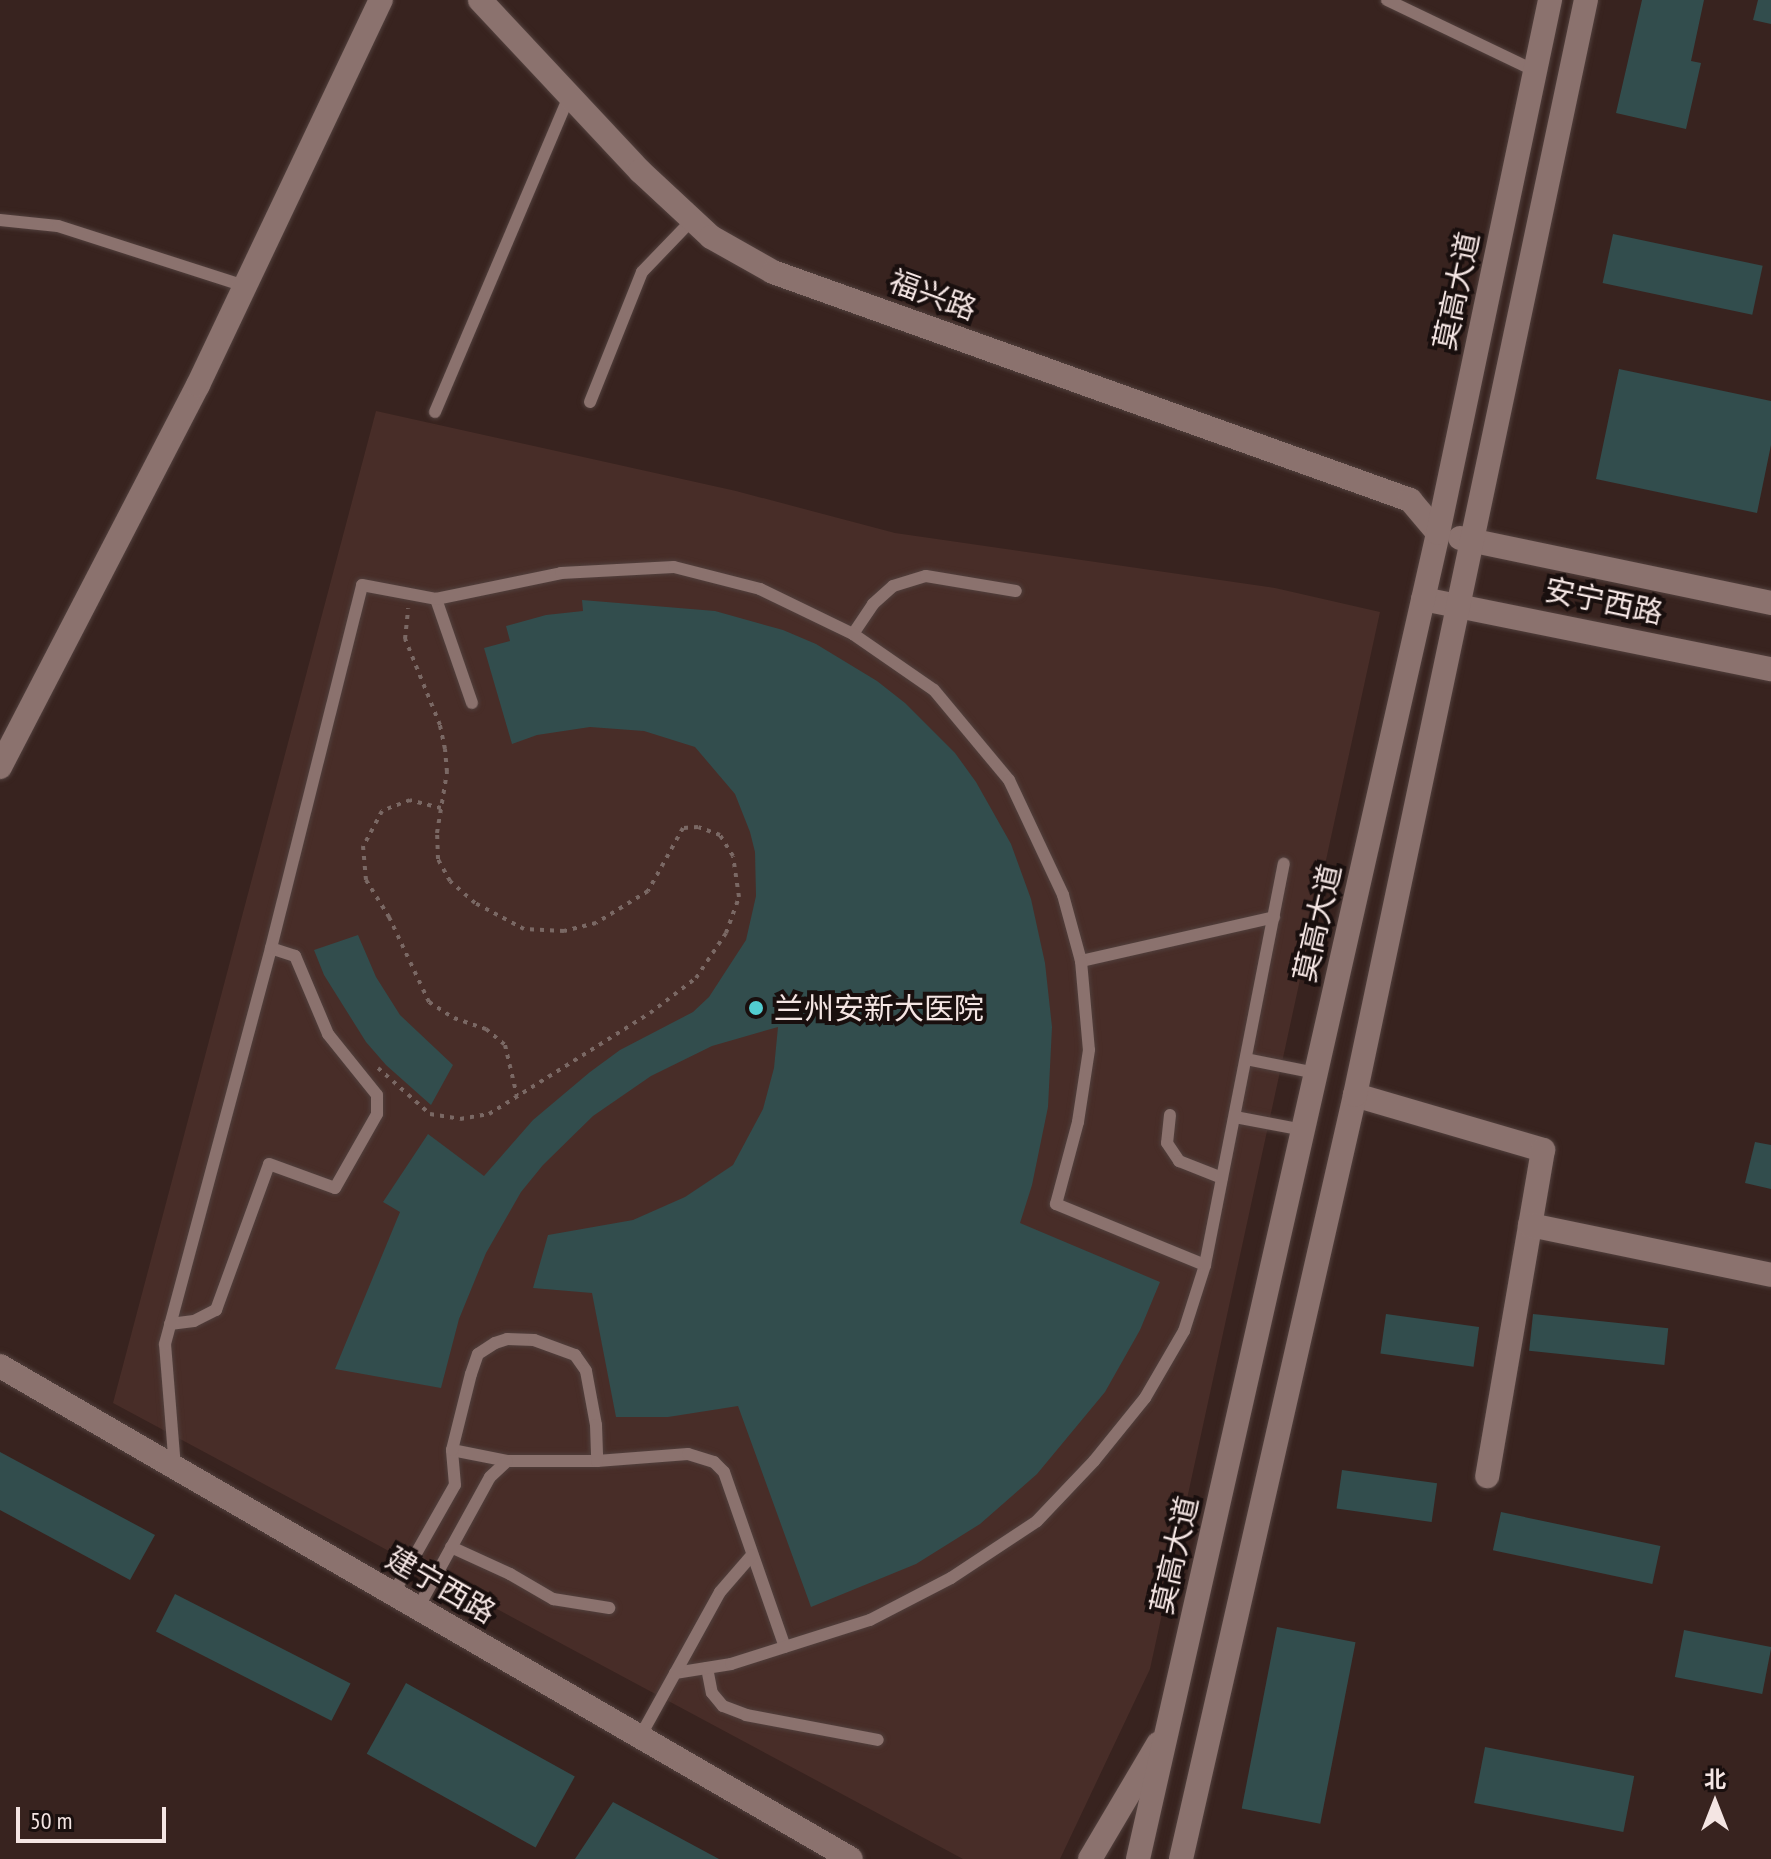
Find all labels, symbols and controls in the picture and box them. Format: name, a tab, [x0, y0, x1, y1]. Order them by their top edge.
street label: 莫高大道	[1426, 229, 1486, 353]
street label: 福兴路	[885, 263, 981, 327]
street label: 安宁西路	[1542, 571, 1666, 631]
street label: 莫高大道	[1286, 860, 1348, 986]
place label: 兰州安新大医院	[774, 990, 984, 1026]
marker: 兰州安新大医院	[745, 997, 767, 1019]
street label: 莫高大道	[1143, 1492, 1205, 1618]
street label: 建宁西路	[380, 1539, 502, 1631]
north arrow	[1675, 1763, 1755, 1843]
text: 北	[1704, 1765, 1726, 1793]
scale bar	[20, 1791, 170, 1841]
text: 50 m	[30, 1805, 72, 1836]

